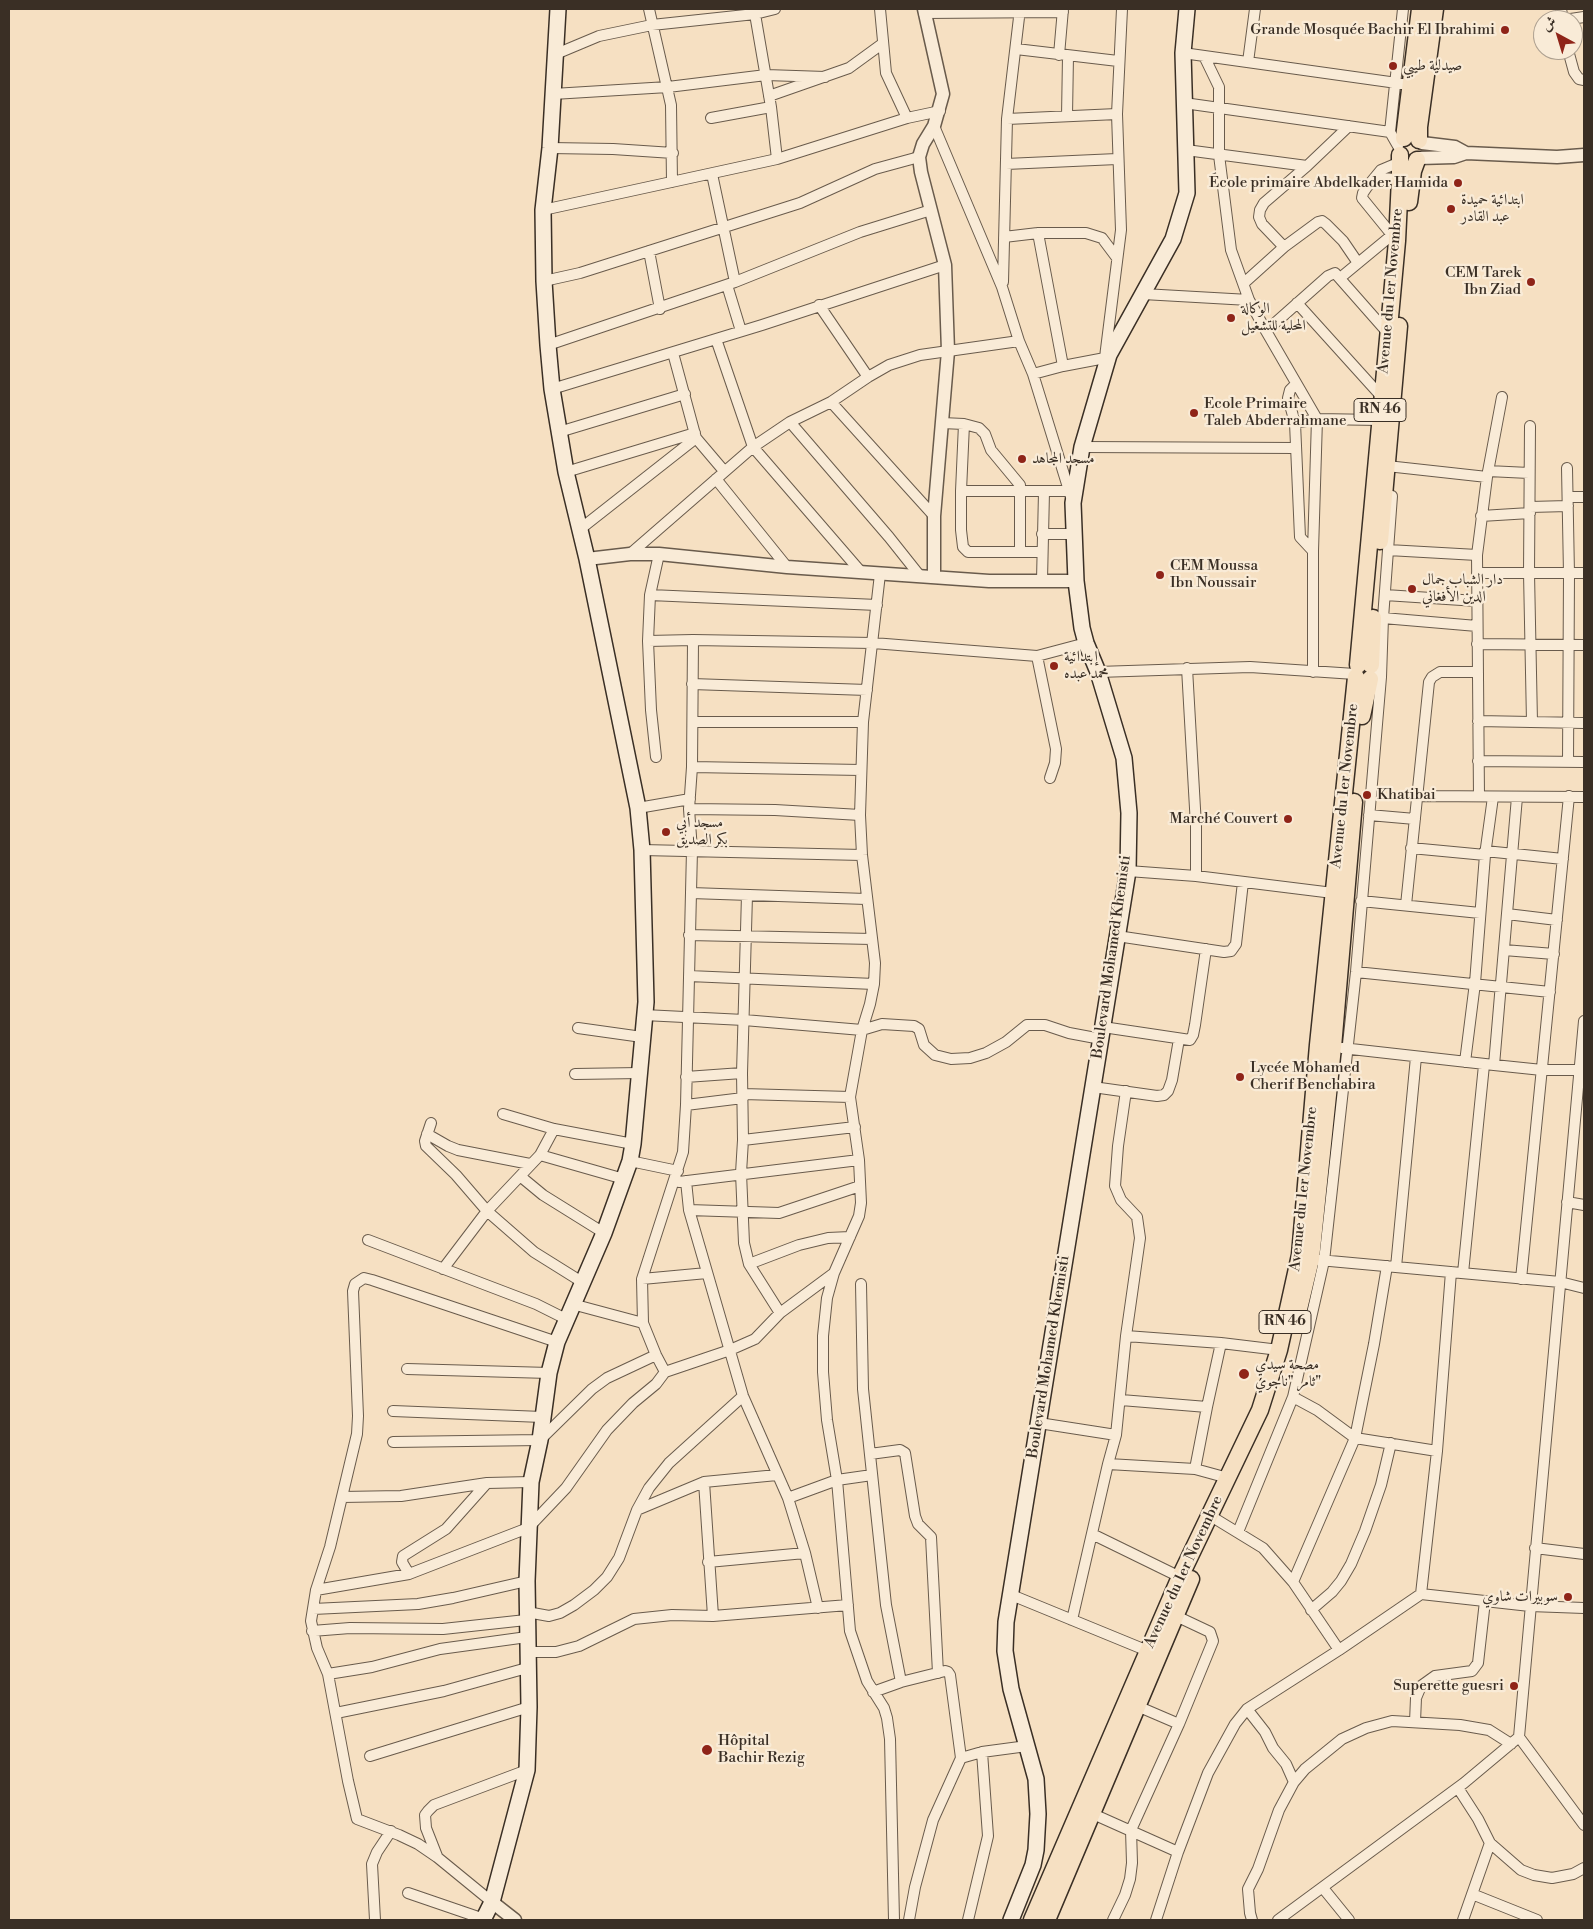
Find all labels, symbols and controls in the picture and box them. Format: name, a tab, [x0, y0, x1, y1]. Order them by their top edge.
north arrow	[1533, 10, 1583, 60]
text: ش	[1538, 13, 1560, 35]
place label: Grande Mosquée Bachir El Ibrahimi	[1250, 21, 1495, 39]
marker: Grande Mosquée Bachir El Ibrahimi	[1499, 24, 1511, 36]
place label: صيدلية طيبي	[1403, 57, 1462, 75]
marker: صيدلية طيبي	[1387, 60, 1399, 72]
place label: École primaire Abdelkader Hamida	[1209, 174, 1448, 192]
marker: École primaire Abdelkader Hamida	[1452, 177, 1464, 189]
place label: ابتدائية حميدة عبد القادر	[1461, 191, 1524, 226]
marker: ابتدائية حميدة عبد القادر	[1445, 203, 1457, 215]
street label: Avenue du 1er Novembre	[1375, 208, 1407, 374]
place label: CEM Tarek Ibn Ziad	[1445, 264, 1521, 299]
marker: CEM Tarek Ibn Ziad	[1525, 276, 1537, 288]
place label: الوكالة المحلية للتشغيل	[1241, 300, 1306, 335]
marker: الوكالة المحلية للتشغيل	[1225, 312, 1237, 324]
place label: Ecole Primaire Taleb Abderrahmane	[1204, 395, 1347, 430]
road number: RN 46	[1354, 398, 1406, 422]
marker: Ecole Primaire Taleb Abderrahmane	[1188, 407, 1200, 419]
place label: مسجد المجاهد	[1032, 450, 1095, 468]
marker: مسجد المجاهد	[1016, 453, 1028, 465]
place label: CEM Moussa Ibn Noussair	[1170, 557, 1258, 592]
marker: CEM Moussa Ibn Noussair	[1154, 569, 1166, 581]
place label: دار الشباب جمال الدين الأفغاني	[1422, 571, 1503, 606]
marker: دار الشباب جمال الدين الأفغاني	[1406, 583, 1418, 595]
place label: إبتدائية محمد عبده	[1064, 648, 1109, 683]
marker: إبتدائية محمد عبده	[1048, 660, 1060, 672]
street label: Avenue du 1er Novembre	[1327, 703, 1363, 869]
place label: Khatibai	[1377, 786, 1436, 804]
marker: Khatibai	[1361, 789, 1373, 801]
place label: Marché Couvert	[1169, 810, 1278, 828]
marker: Marché Couvert	[1282, 813, 1294, 825]
place label: مسجد أبي بكر الصديق	[676, 814, 728, 849]
marker: مسجد أبي بكر الصديق	[660, 826, 672, 838]
street label: Boulevard Mohamed Khemisti	[1089, 854, 1135, 1060]
place label: Lycée Mohamed Cherif Benchabira	[1250, 1059, 1376, 1094]
marker: Lycée Mohamed Cherif Benchabira	[1234, 1071, 1246, 1083]
street label: Avenue du 1er Novembre	[1286, 1106, 1322, 1272]
street label: Boulevard Mohamed Khemisti	[1024, 1254, 1074, 1460]
road number: RN 46	[1259, 1310, 1311, 1334]
place label: مصحة سيدي ثامر "ناجوي"	[1255, 1356, 1321, 1391]
marker: مصحة سيدي ثامر "ناجوي"	[1237, 1367, 1251, 1381]
street label: Avenue du 1er Novembre	[1141, 1493, 1227, 1651]
place label: سوبيرات شاوي	[1482, 1588, 1558, 1606]
marker: سوبيرات شاوي	[1562, 1591, 1574, 1603]
place label: Superette guesri	[1393, 1677, 1504, 1695]
marker: Superette guesri	[1508, 1680, 1520, 1692]
place label: Hôpital Bachir Rezig	[718, 1732, 805, 1767]
marker: Hôpital Bachir Rezig	[700, 1743, 714, 1757]

